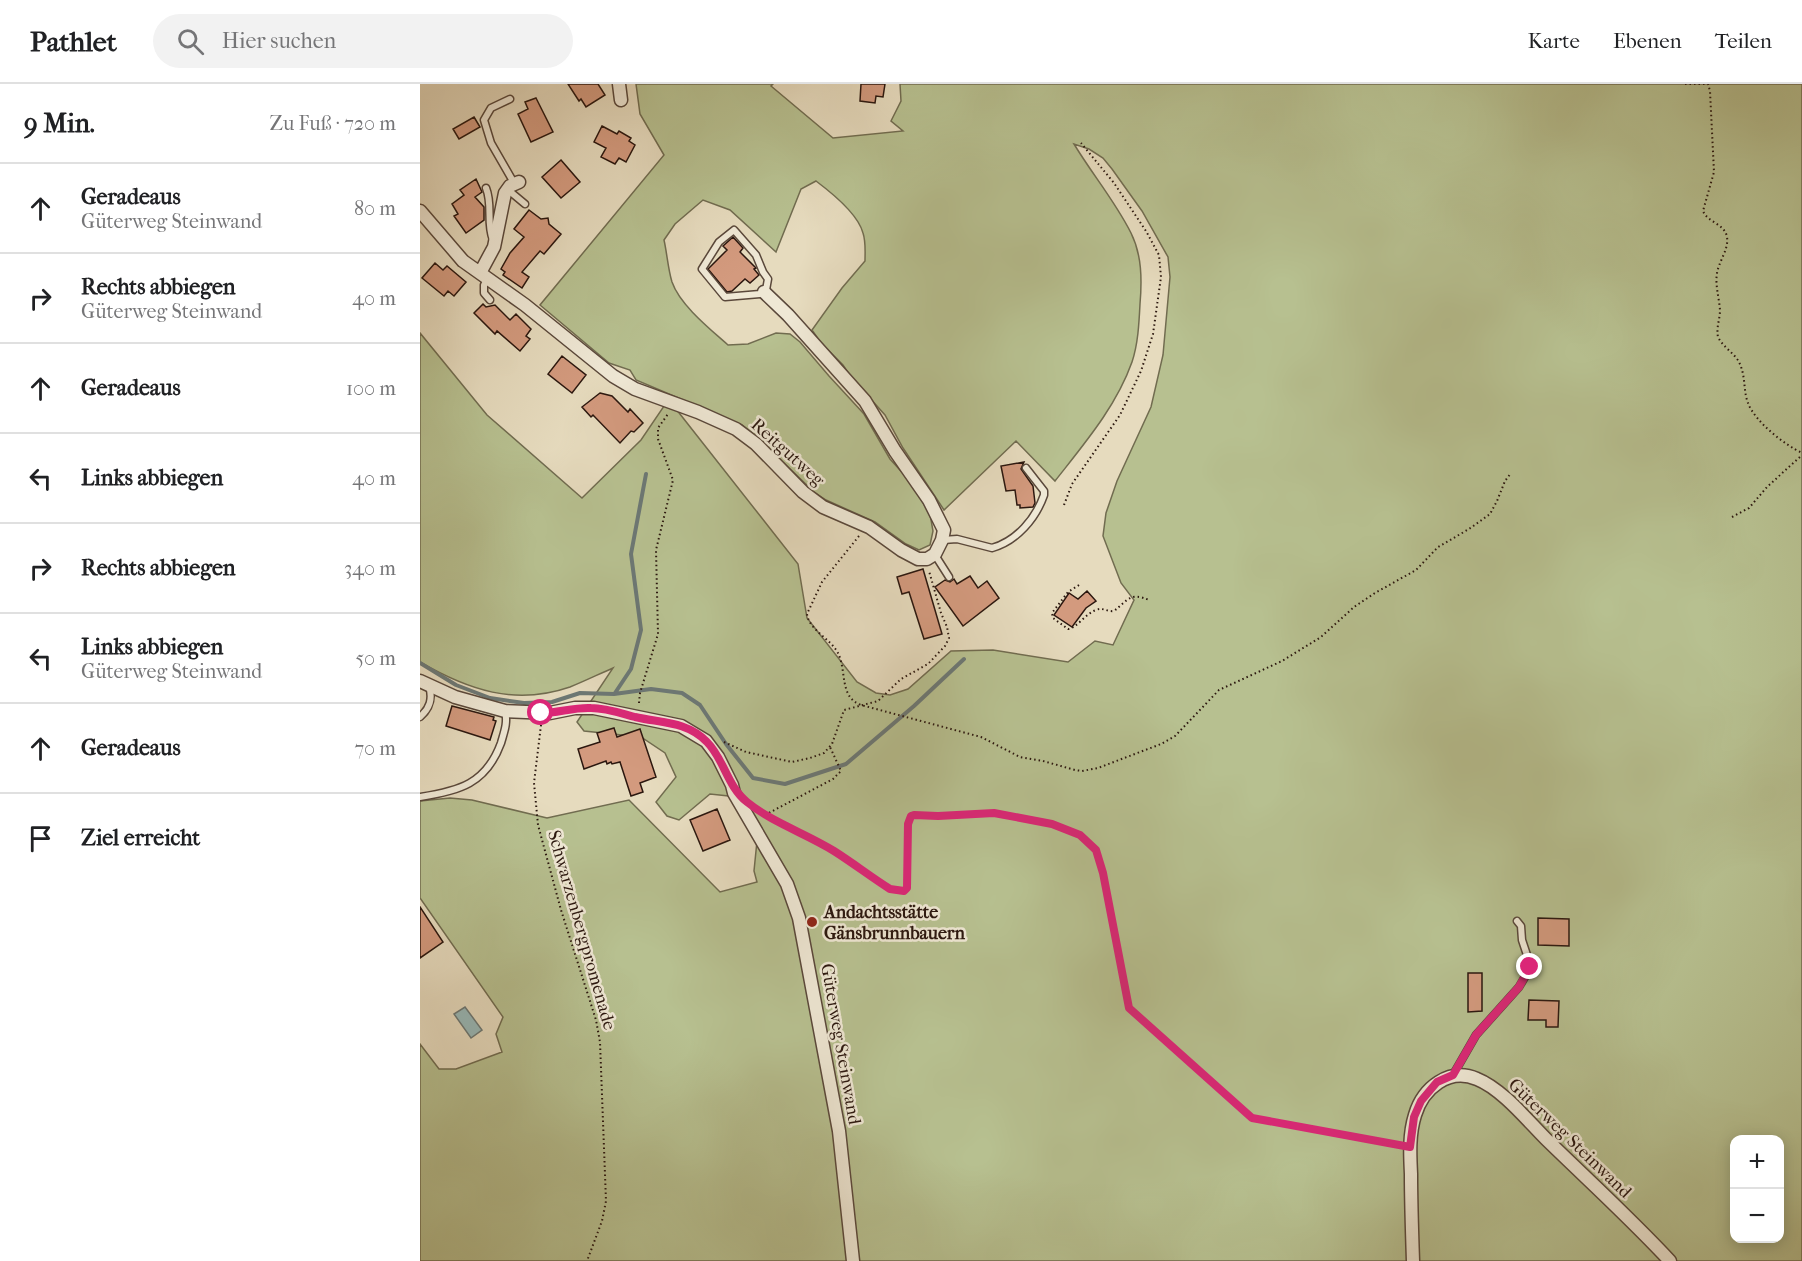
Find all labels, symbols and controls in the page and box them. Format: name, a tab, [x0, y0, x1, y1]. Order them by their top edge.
search box	[153, 14, 573, 68]
text: Pathlet	[30, 25, 117, 58]
icon: search	[174, 25, 207, 58]
text: Hier suchen	[222, 28, 336, 54]
text: Karte	[1528, 29, 1580, 53]
text: Ebenen	[1613, 29, 1682, 53]
text: Teilen	[1715, 29, 1772, 53]
text: 9 Min.	[24, 108, 95, 139]
text: Zu Fuß · 720 m	[269, 112, 396, 135]
text: Geradeaus	[81, 184, 181, 210]
icon: ahead	[24, 192, 57, 225]
text: 80 m	[354, 197, 396, 220]
text: Güterweg Steinwand	[81, 210, 262, 233]
text: Rechts abbiegen	[81, 274, 236, 300]
icon: right	[24, 282, 57, 315]
text: 40 m	[352, 287, 396, 310]
text: Güterweg Steinwand	[81, 300, 262, 323]
icon: ahead	[24, 372, 57, 405]
text: Geradeaus	[81, 375, 181, 401]
text: 100 m	[346, 377, 396, 400]
street label: Reitgutweg	[747, 414, 829, 491]
icon: left	[24, 462, 57, 495]
text: Links abbiegen	[81, 465, 223, 491]
text: 40 m	[352, 467, 396, 490]
icon: right	[24, 552, 57, 585]
text: Rechts abbiegen	[81, 555, 236, 581]
text: 340 m	[344, 557, 396, 580]
text: Links abbiegen	[81, 634, 223, 660]
icon: left	[24, 642, 57, 675]
text: 50 m	[355, 647, 396, 670]
text: Güterweg Steinwand	[81, 660, 262, 683]
route start	[527, 699, 553, 725]
icon: ahead	[24, 732, 57, 765]
text: Geradeaus	[81, 735, 181, 761]
text: 70 m	[354, 737, 396, 760]
icon: arrive	[24, 822, 57, 855]
text: Ziel erreicht	[81, 825, 200, 851]
street label: Schwarzenbergpromenade	[543, 828, 620, 1033]
place label: Andachtsstätte Gänsbrunnbauern	[823, 902, 966, 944]
marker: Andachtsstätte Gänsbrunnbauern	[805, 915, 819, 929]
route end	[1516, 953, 1542, 979]
street label: Güterweg Steinwand	[816, 962, 865, 1126]
street label: Güterweg Steinwand	[1504, 1074, 1636, 1203]
map controls	[1730, 1135, 1784, 1243]
button: +	[1730, 1135, 1784, 1189]
button: −	[1730, 1189, 1784, 1243]

